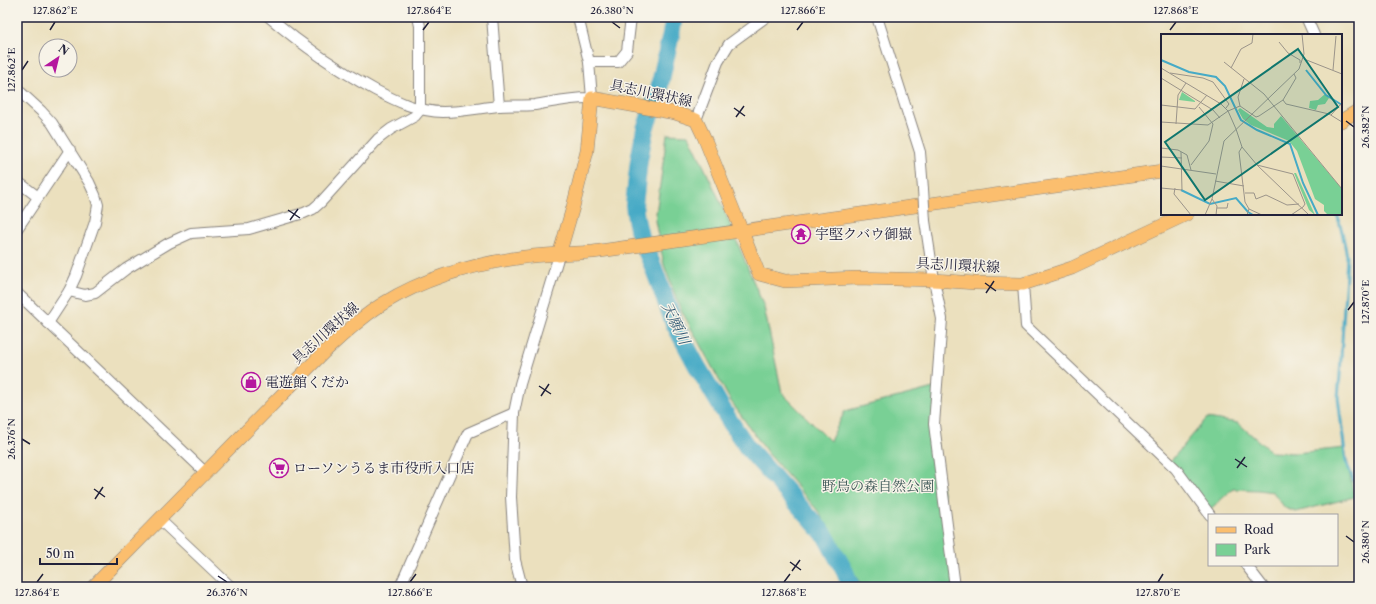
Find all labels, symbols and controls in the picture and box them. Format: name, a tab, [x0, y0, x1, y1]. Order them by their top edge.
text: 127.862°E	[33, 4, 77, 17]
text: 127.864°E	[407, 4, 451, 17]
text: 26.380°N	[590, 4, 634, 17]
text: 127.866°E	[781, 4, 825, 17]
text: 127.868°E	[1154, 4, 1199, 17]
inset map	[1161, 34, 1342, 215]
north arrow	[38, 38, 78, 78]
text: N	[56, 41, 72, 59]
text: 127.862°E	[5, 48, 18, 92]
street label: 具志川環状線	[608, 75, 694, 111]
text: 26.382°N	[1359, 106, 1372, 149]
temple icon: 宇堅クバウ御嶽	[790, 223, 812, 245]
place label: 宇堅クバウ御嶽	[815, 225, 912, 243]
street label: 具志川環状線	[916, 254, 1000, 276]
text: 127.870°E	[1359, 280, 1372, 324]
street label: 具志川環状線	[288, 298, 362, 368]
water label: 天願川	[658, 299, 695, 349]
shop icon: 電遊館くだか	[240, 371, 262, 393]
place label: 電遊館くだか	[265, 373, 349, 391]
text: 26.376°N	[5, 418, 18, 460]
supermarket icon: ローソンうるま市役所入口店	[268, 457, 290, 479]
place label: ローソンうるま市役所入口店	[293, 459, 474, 477]
park label: 野鳥の森自然公園	[822, 477, 934, 495]
legend	[1208, 514, 1338, 566]
text: 26.380°N	[1359, 520, 1372, 564]
text: Road	[1244, 522, 1274, 537]
scale bar	[40, 540, 117, 566]
text: Park	[1244, 542, 1271, 557]
text: 50 m	[46, 546, 75, 561]
text: 127.864°E	[15, 586, 59, 599]
text: 26.376°N	[206, 586, 248, 599]
text: 127.866°E	[388, 586, 432, 599]
text: 127.868°E	[762, 586, 807, 599]
text: 127.870°E	[1136, 586, 1180, 599]

